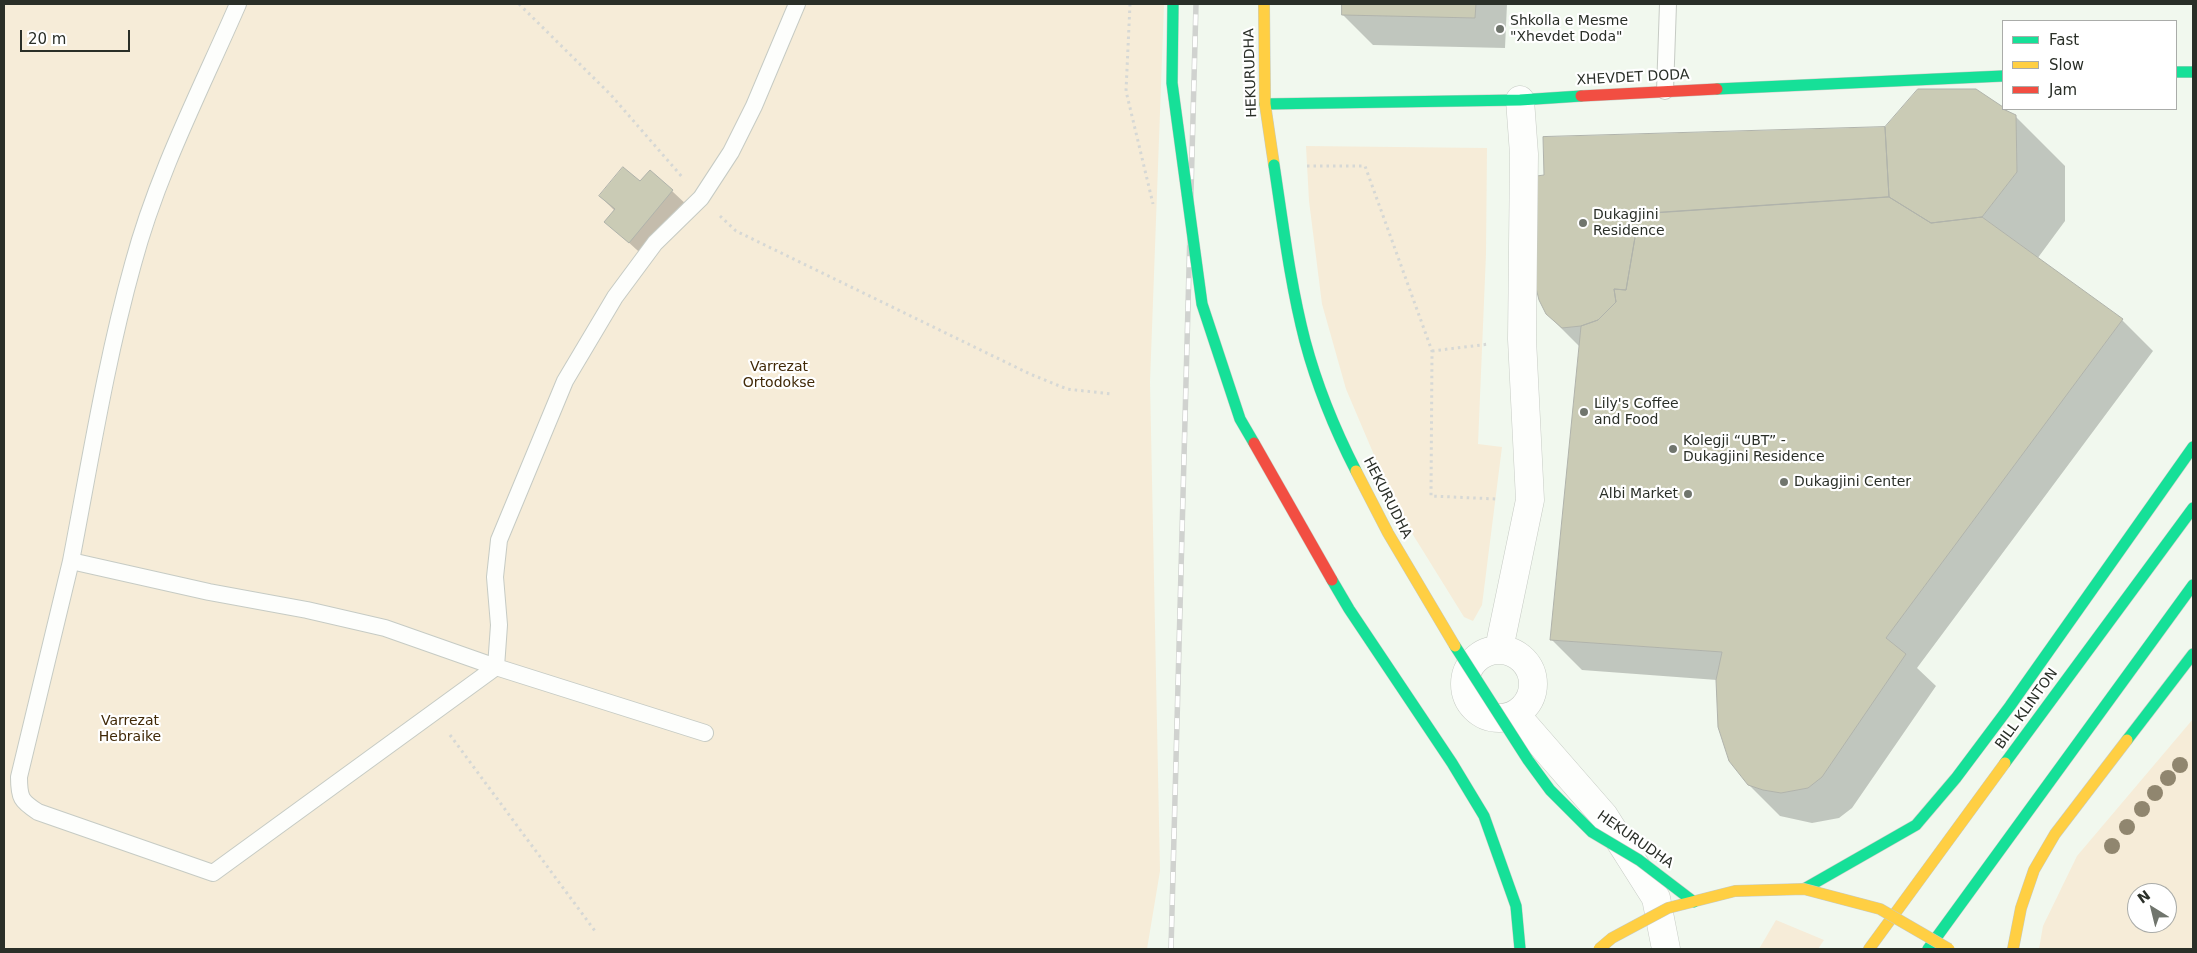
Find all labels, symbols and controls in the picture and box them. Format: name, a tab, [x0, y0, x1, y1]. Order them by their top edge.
place label: Shkolla e Mesme "Xhevdet Doda"	[1510, 13, 1628, 46]
scale bar	[22, 20, 132, 52]
legend	[2002, 20, 2177, 110]
marker: Shkolla e Mesme "Xhevdet Doda"	[1494, 23, 1506, 35]
street label: HEKURUDHA	[1241, 28, 1261, 118]
text: 20 m	[28, 30, 66, 48]
text: Fast	[2049, 31, 2079, 49]
text: Slow	[2049, 56, 2084, 74]
street label: XHEVDET DODA	[1576, 67, 1690, 89]
text: Jam	[2049, 81, 2077, 99]
place label: Dukagjini Residence	[1593, 207, 1665, 240]
marker: Dukagjini Residence	[1577, 217, 1589, 229]
park label: Varrezat Ortodokse	[743, 359, 815, 392]
place label: Lily's Coffee and Food	[1594, 396, 1679, 428]
marker: Lily's Coffee and Food	[1578, 406, 1590, 418]
place label: Kolegji “UBT” - Dukagjini Residence	[1683, 433, 1825, 466]
marker: Kolegji “UBT” - Dukagjini Residence	[1667, 443, 1679, 455]
street label: HEKURUDHA	[1359, 454, 1415, 542]
place label: Dukagjini Center	[1794, 474, 1911, 490]
marker: Dukagjini Center	[1778, 476, 1790, 488]
place label: Albi Market	[1599, 486, 1678, 502]
marker: Albi Market	[1682, 488, 1694, 500]
street label: BILL KLINTON	[1992, 665, 2062, 753]
park label: Varrezat Hebraike	[99, 713, 161, 746]
street label: HEKURUDHA	[1594, 808, 1676, 872]
north arrow	[2127, 883, 2177, 933]
text: N	[2134, 887, 2153, 907]

